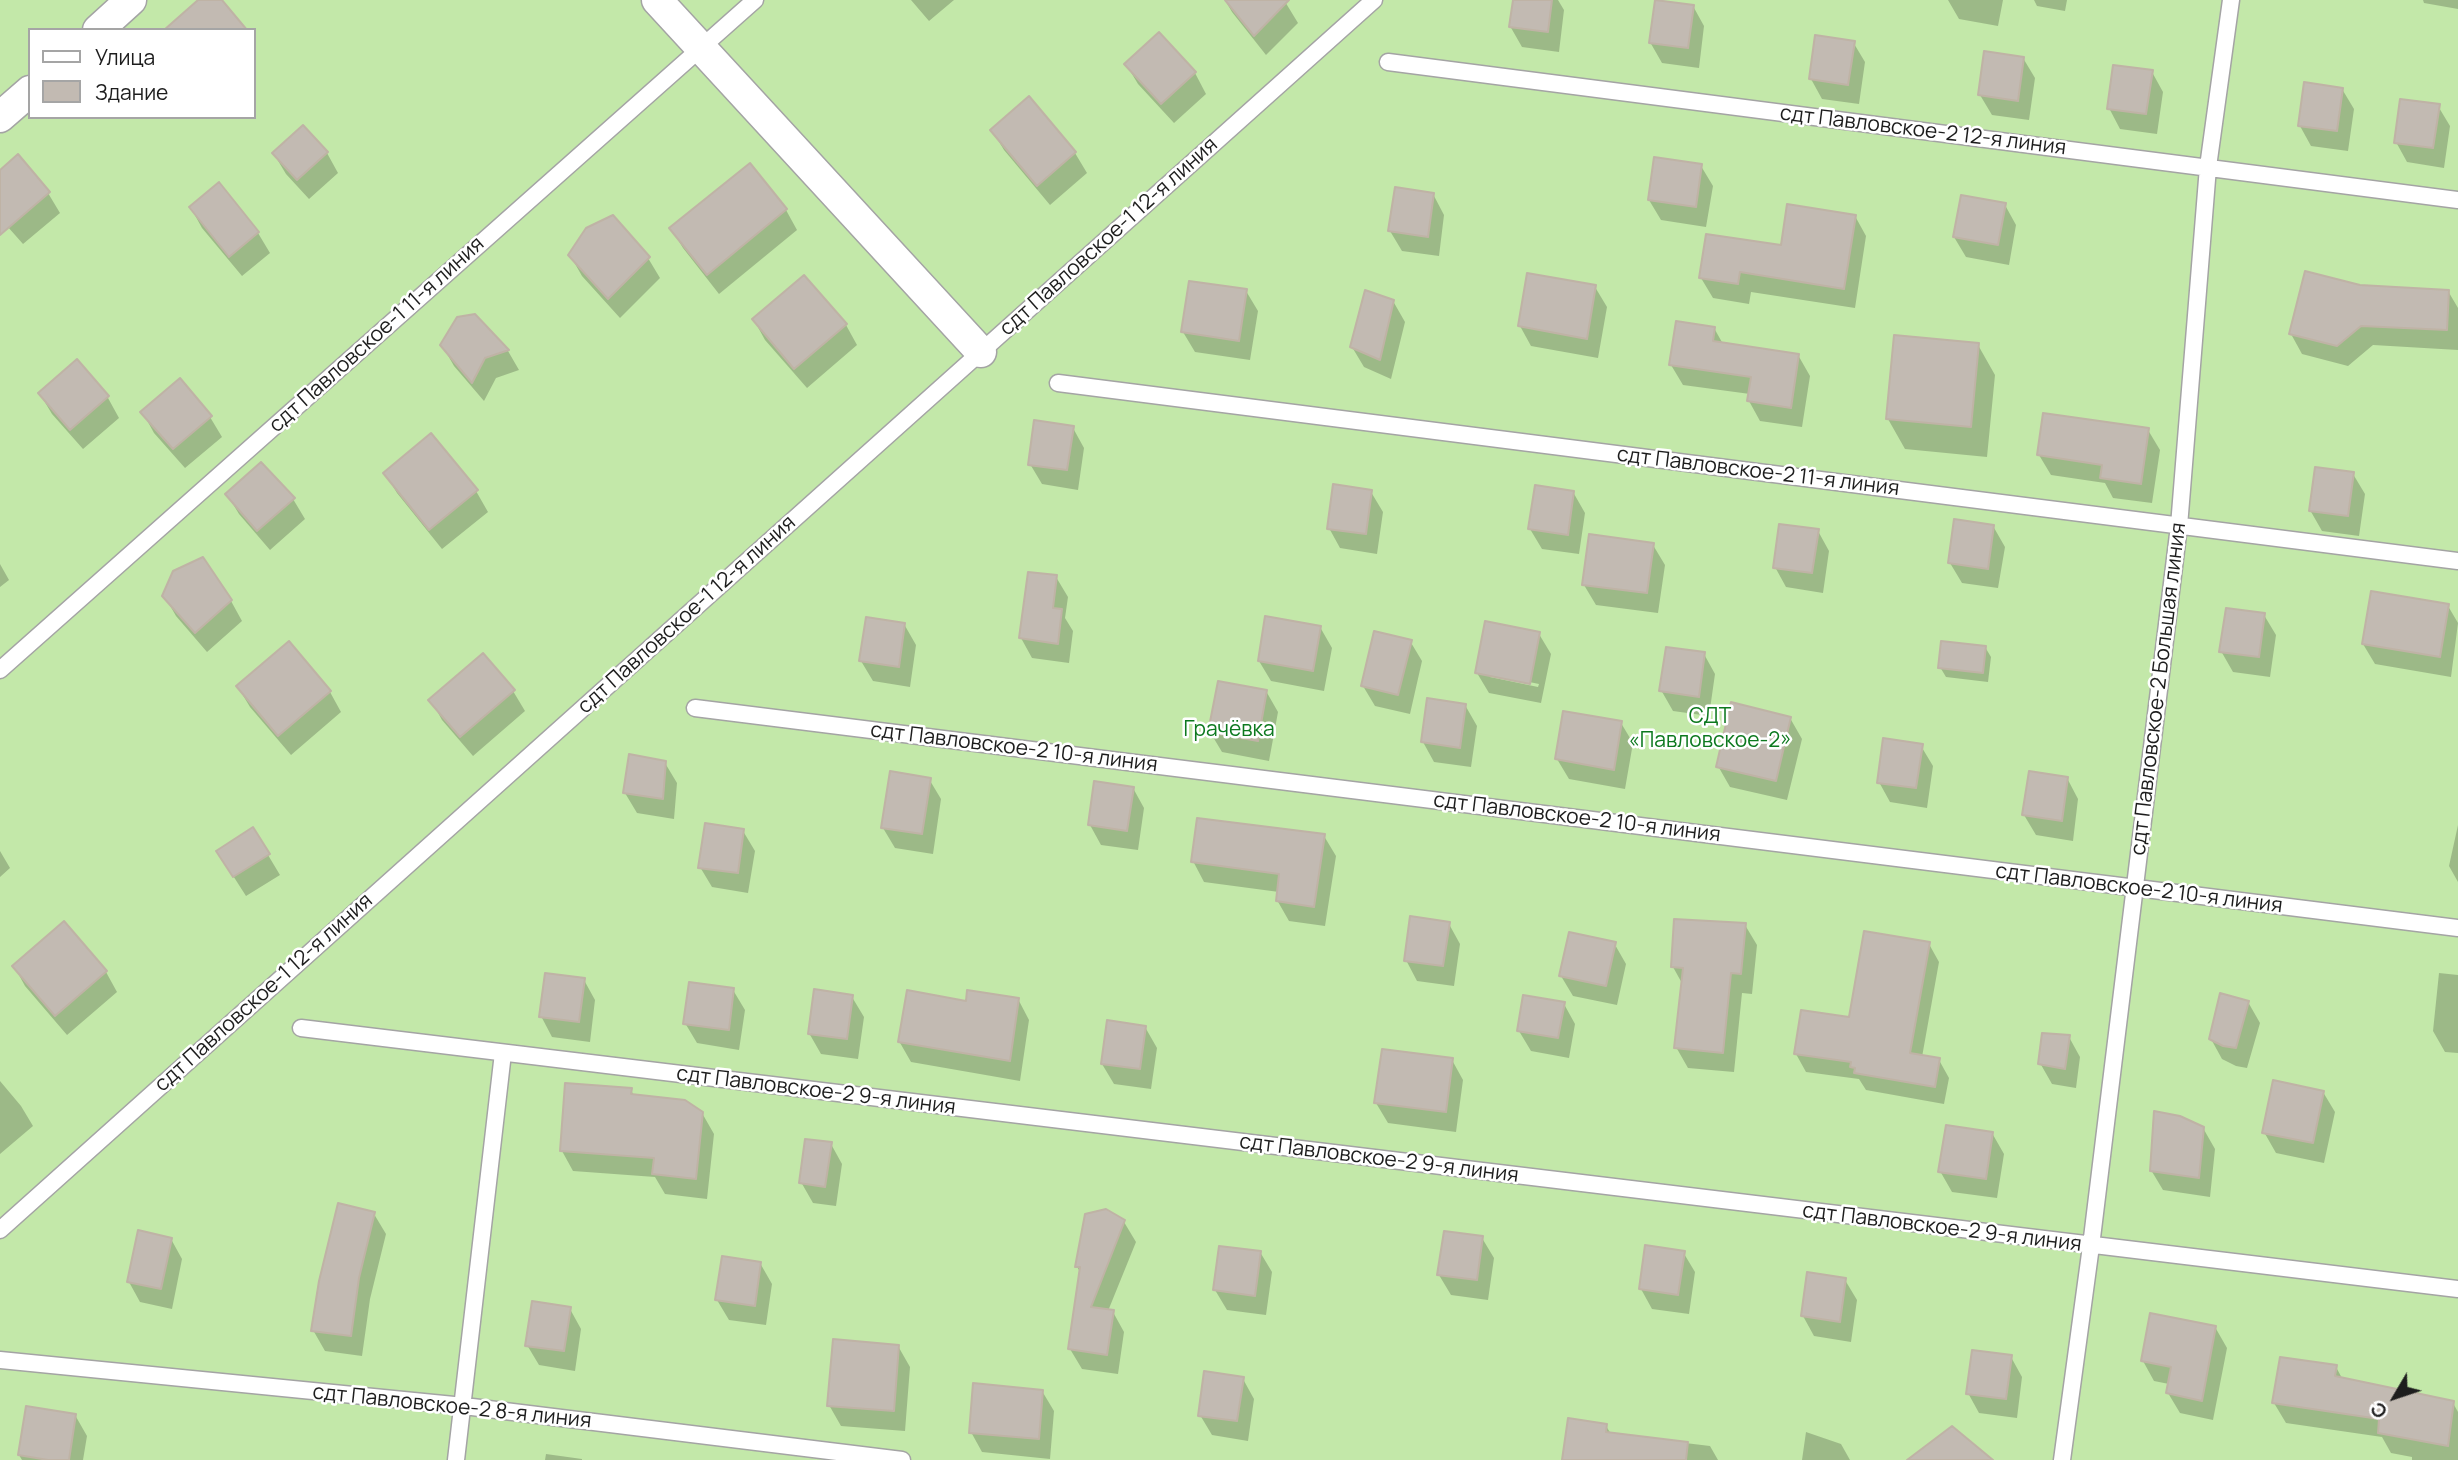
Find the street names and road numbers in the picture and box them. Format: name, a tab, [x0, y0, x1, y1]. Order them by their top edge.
street label: сдт Павловское-2 12-я линия	[1778, 101, 2068, 161]
street label: сдт Павловское-1 12-я линия	[995, 132, 1223, 342]
street label: сдт Павловское-1 11-я линия	[264, 232, 490, 438]
street label: сдт Павловское-2 11-я линия	[1615, 442, 1901, 502]
street label: сдт Павловское-1 12-я линия	[573, 510, 801, 720]
street label: сдт Павловское-2 Большая линия	[2126, 521, 2192, 857]
street label: сдт Павловское-2 10-я линия	[869, 718, 1159, 778]
street label: сдт Павловское-2 10-я линия	[1432, 788, 1722, 848]
street label: сдт Павловское-2 10-я линия	[1994, 859, 2284, 919]
street label: сдт Павловское-1 12-я линия	[150, 888, 378, 1098]
street label: сдт Павловское-2 9-я линия	[675, 1061, 957, 1121]
street label: сдт Павловское-2 9-я линия	[1238, 1129, 1520, 1189]
street label: сдт Павловское-2 9-я линия	[1801, 1198, 2083, 1258]
street label: сдт Павловское-2 8-я линия	[311, 1380, 593, 1434]

